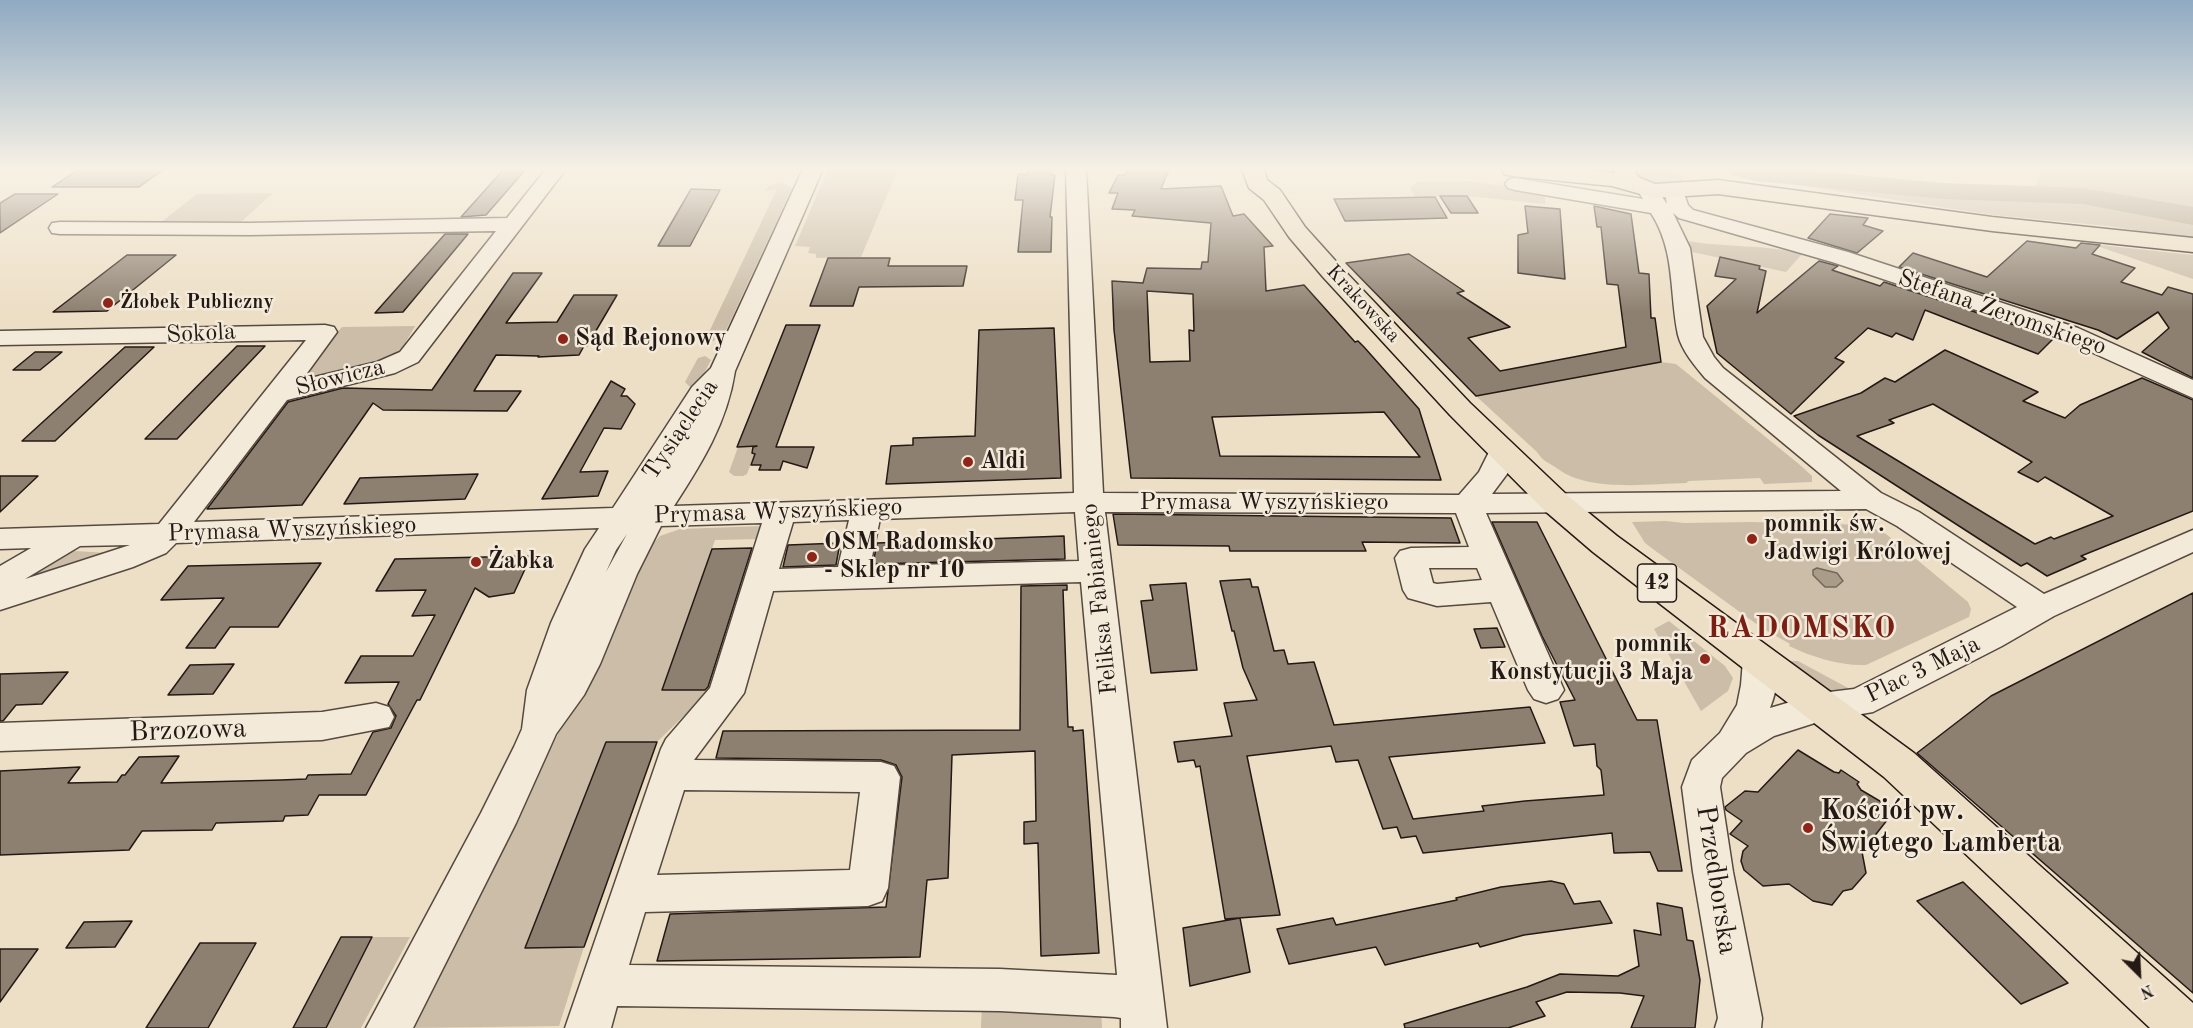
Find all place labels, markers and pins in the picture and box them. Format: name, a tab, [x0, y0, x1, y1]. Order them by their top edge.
place label: Żłobek Publiczny	[120, 291, 274, 315]
marker: Żłobek Publiczny	[101, 296, 115, 310]
place label: Sąd Rejonowy	[575, 325, 727, 353]
marker: Sąd Rejonowy	[556, 332, 570, 346]
place label: Aldi	[980, 448, 1026, 476]
marker: Aldi	[961, 455, 975, 469]
place label: pomnik św. Jadwigi Królowej	[1764, 511, 1951, 567]
place label: OSM Radomsko - Sklep nr 10	[824, 529, 994, 585]
marker: pomnik św. Jadwigi Królowej	[1745, 532, 1759, 546]
place label: Żabka	[488, 548, 554, 576]
marker: OSM Radomsko - Sklep nr 10	[805, 550, 819, 564]
marker: Żabka	[469, 555, 483, 569]
place label: pomnik Konstytucji 3 Maja	[1489, 631, 1693, 687]
marker: pomnik Konstytucji 3 Maja	[1698, 652, 1712, 666]
place label: Kościół pw. Świętego Lamberta	[1820, 795, 2061, 861]
marker: Kościół pw. Świętego Lamberta	[1801, 821, 1815, 835]

